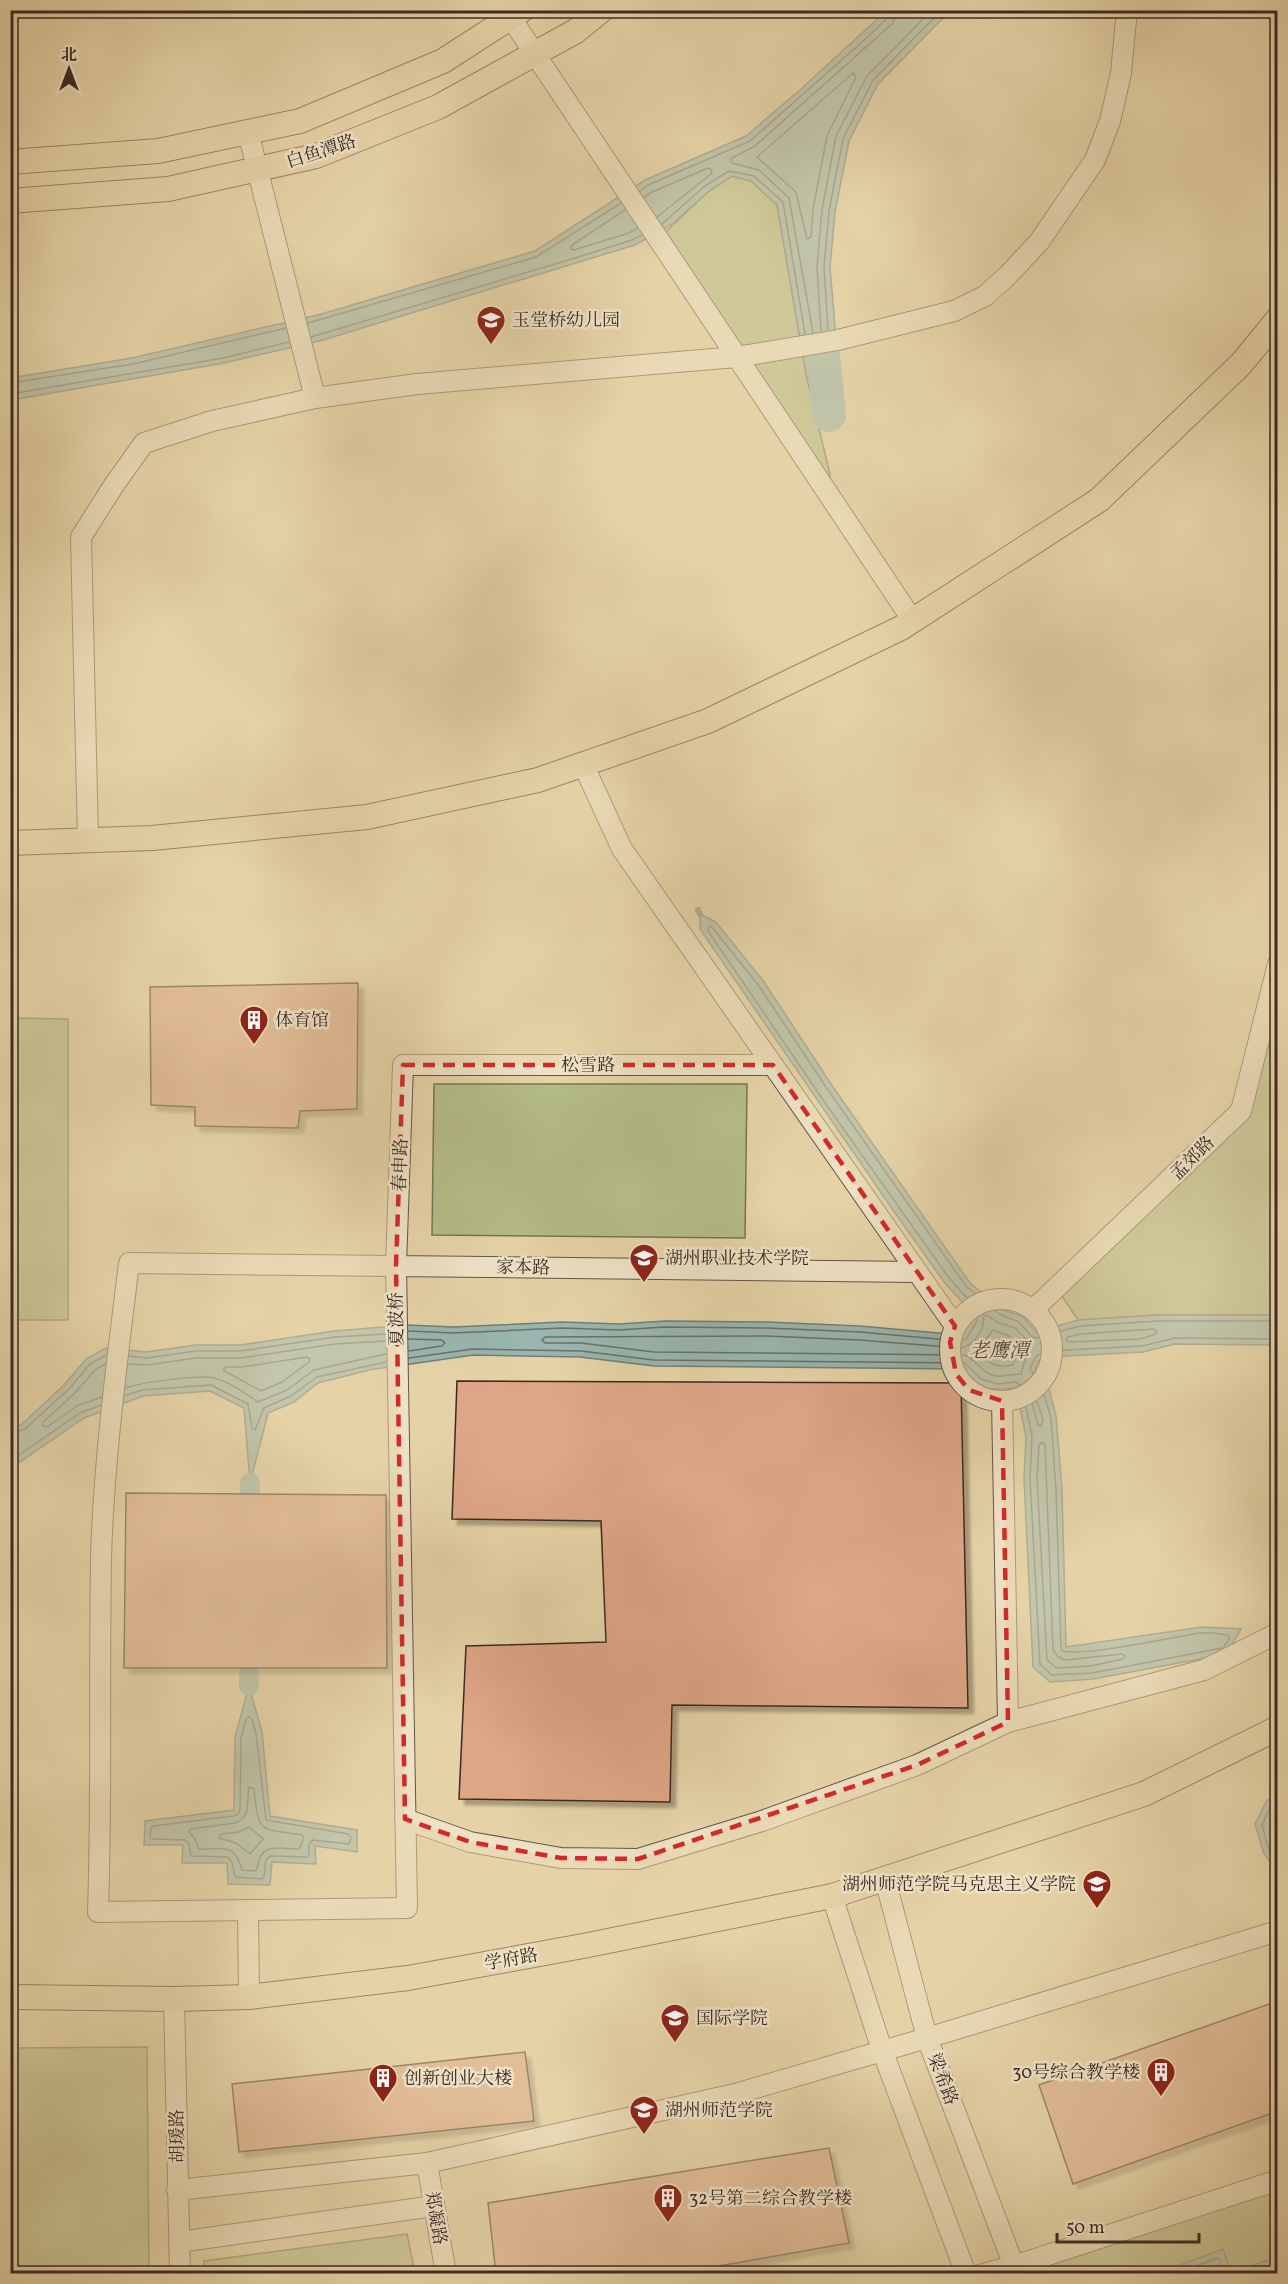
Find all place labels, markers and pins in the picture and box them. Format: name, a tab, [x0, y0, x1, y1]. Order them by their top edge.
school or university icon: 玉堂桥幼儿园	[475, 304, 507, 346]
place label: 玉堂桥幼儿园	[512, 309, 620, 334]
building icon: 体育馆	[238, 1004, 270, 1046]
place label: 体育馆	[275, 1009, 329, 1034]
school or university icon: 湖州职业技术学院	[628, 1242, 660, 1284]
place label: 湖州职业技术学院	[665, 1247, 809, 1272]
school or university icon: 湖州师范学院马克思主义学院	[1081, 1868, 1113, 1910]
place label: 湖州师范学院马克思主义学院	[842, 1873, 1076, 1898]
school or university icon: 国际学院	[659, 2002, 691, 2044]
place label: 国际学院	[696, 2007, 768, 2032]
building icon: 30号综合教学楼	[1145, 2056, 1177, 2098]
place label: 30号综合教学楼	[1012, 2061, 1140, 2086]
building icon: 创新创业大楼	[367, 2062, 399, 2104]
place label: 创新创业大楼	[404, 2067, 512, 2092]
school or university icon: 湖州师范学院	[628, 2094, 660, 2136]
place label: 湖州师范学院	[665, 2099, 773, 2124]
building icon: 32号第二综合教学楼	[652, 2182, 684, 2224]
place label: 32号第二综合教学楼	[689, 2187, 852, 2212]

